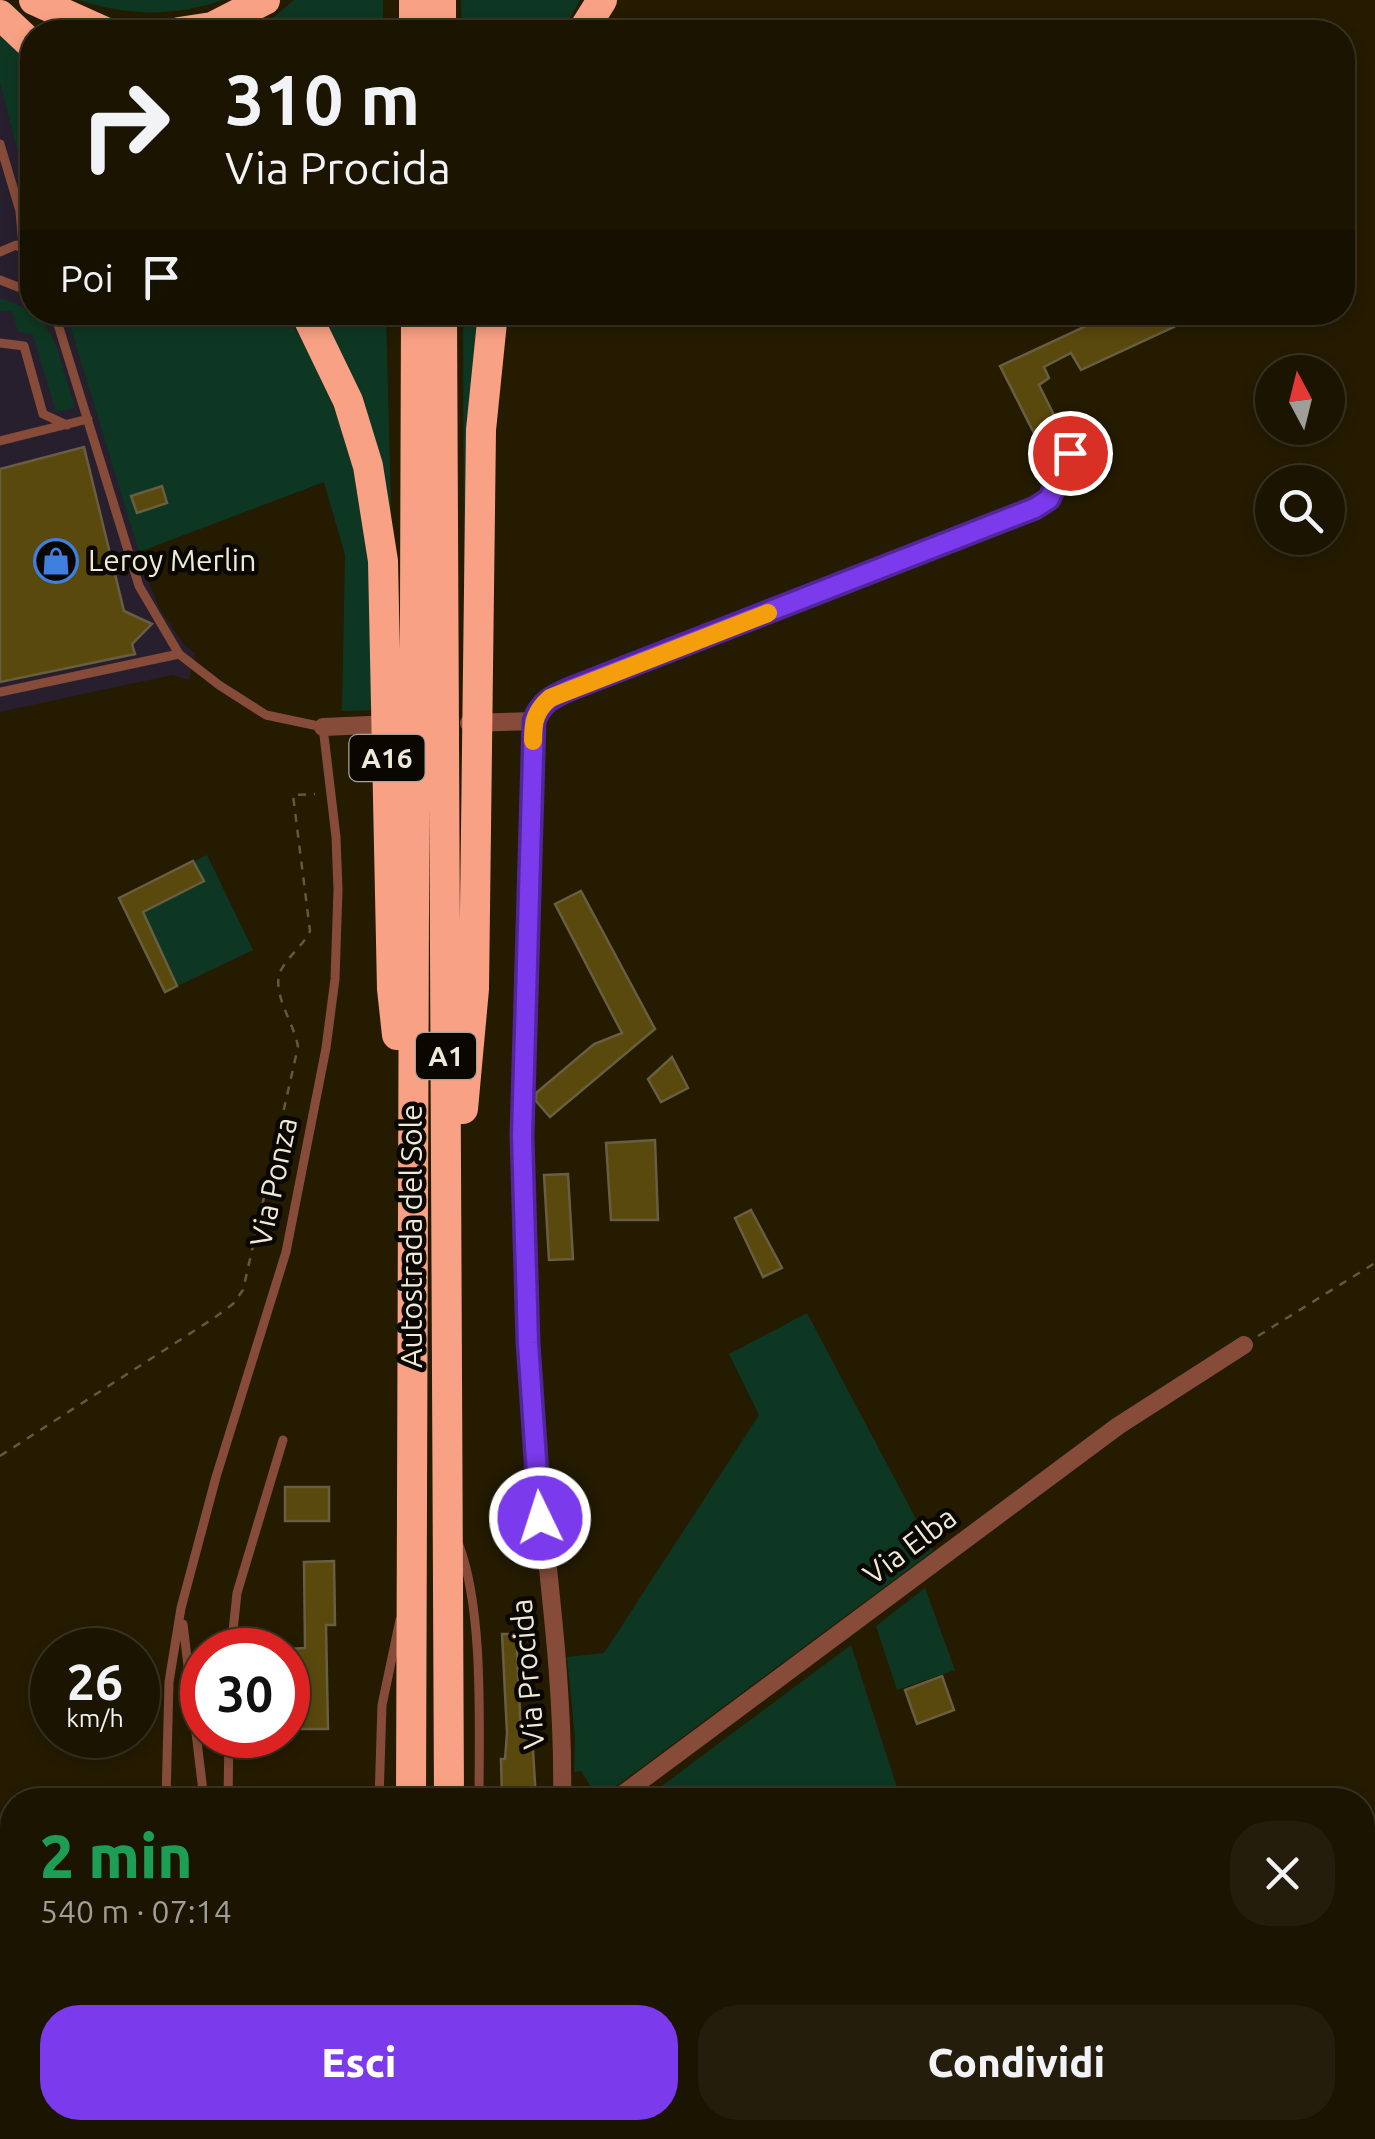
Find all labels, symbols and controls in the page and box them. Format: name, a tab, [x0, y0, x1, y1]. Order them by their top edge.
icon: right	[60, 60, 190, 190]
text: 310 m	[225, 60, 420, 138]
text: Via Procida	[225, 142, 451, 193]
icon: arrive	[134, 250, 189, 305]
text: Poi	[60, 257, 114, 299]
north arrow	[1255, 355, 1345, 445]
map controls	[1255, 355, 1345, 555]
pin	[1028, 411, 1113, 496]
icon: arrive	[1043, 426, 1098, 481]
button: search	[1255, 465, 1345, 555]
shop icon: Leroy Merlin	[33, 538, 79, 584]
place label: Leroy Merlin	[88, 543, 256, 577]
road number: A16	[350, 735, 424, 781]
road number: A1	[416, 1033, 476, 1079]
street label: Autostrada del Sole	[394, 1104, 428, 1368]
street label: Via Ponza	[243, 1114, 303, 1249]
position arrow	[488, 1466, 592, 1570]
street label: Via Elba	[856, 1499, 962, 1591]
street label: Via Procida	[504, 1598, 551, 1751]
speed limit sign: 30	[180, 1628, 310, 1758]
text: 26	[67, 1653, 123, 1709]
text: km/h	[66, 1704, 124, 1732]
button: close	[1230, 1821, 1335, 1926]
text: 2 min	[40, 1822, 193, 1889]
text: 540 m · 07:14	[40, 1893, 232, 1929]
button: Esci	[40, 2005, 678, 2120]
button: Condividi	[698, 2005, 1335, 2120]

